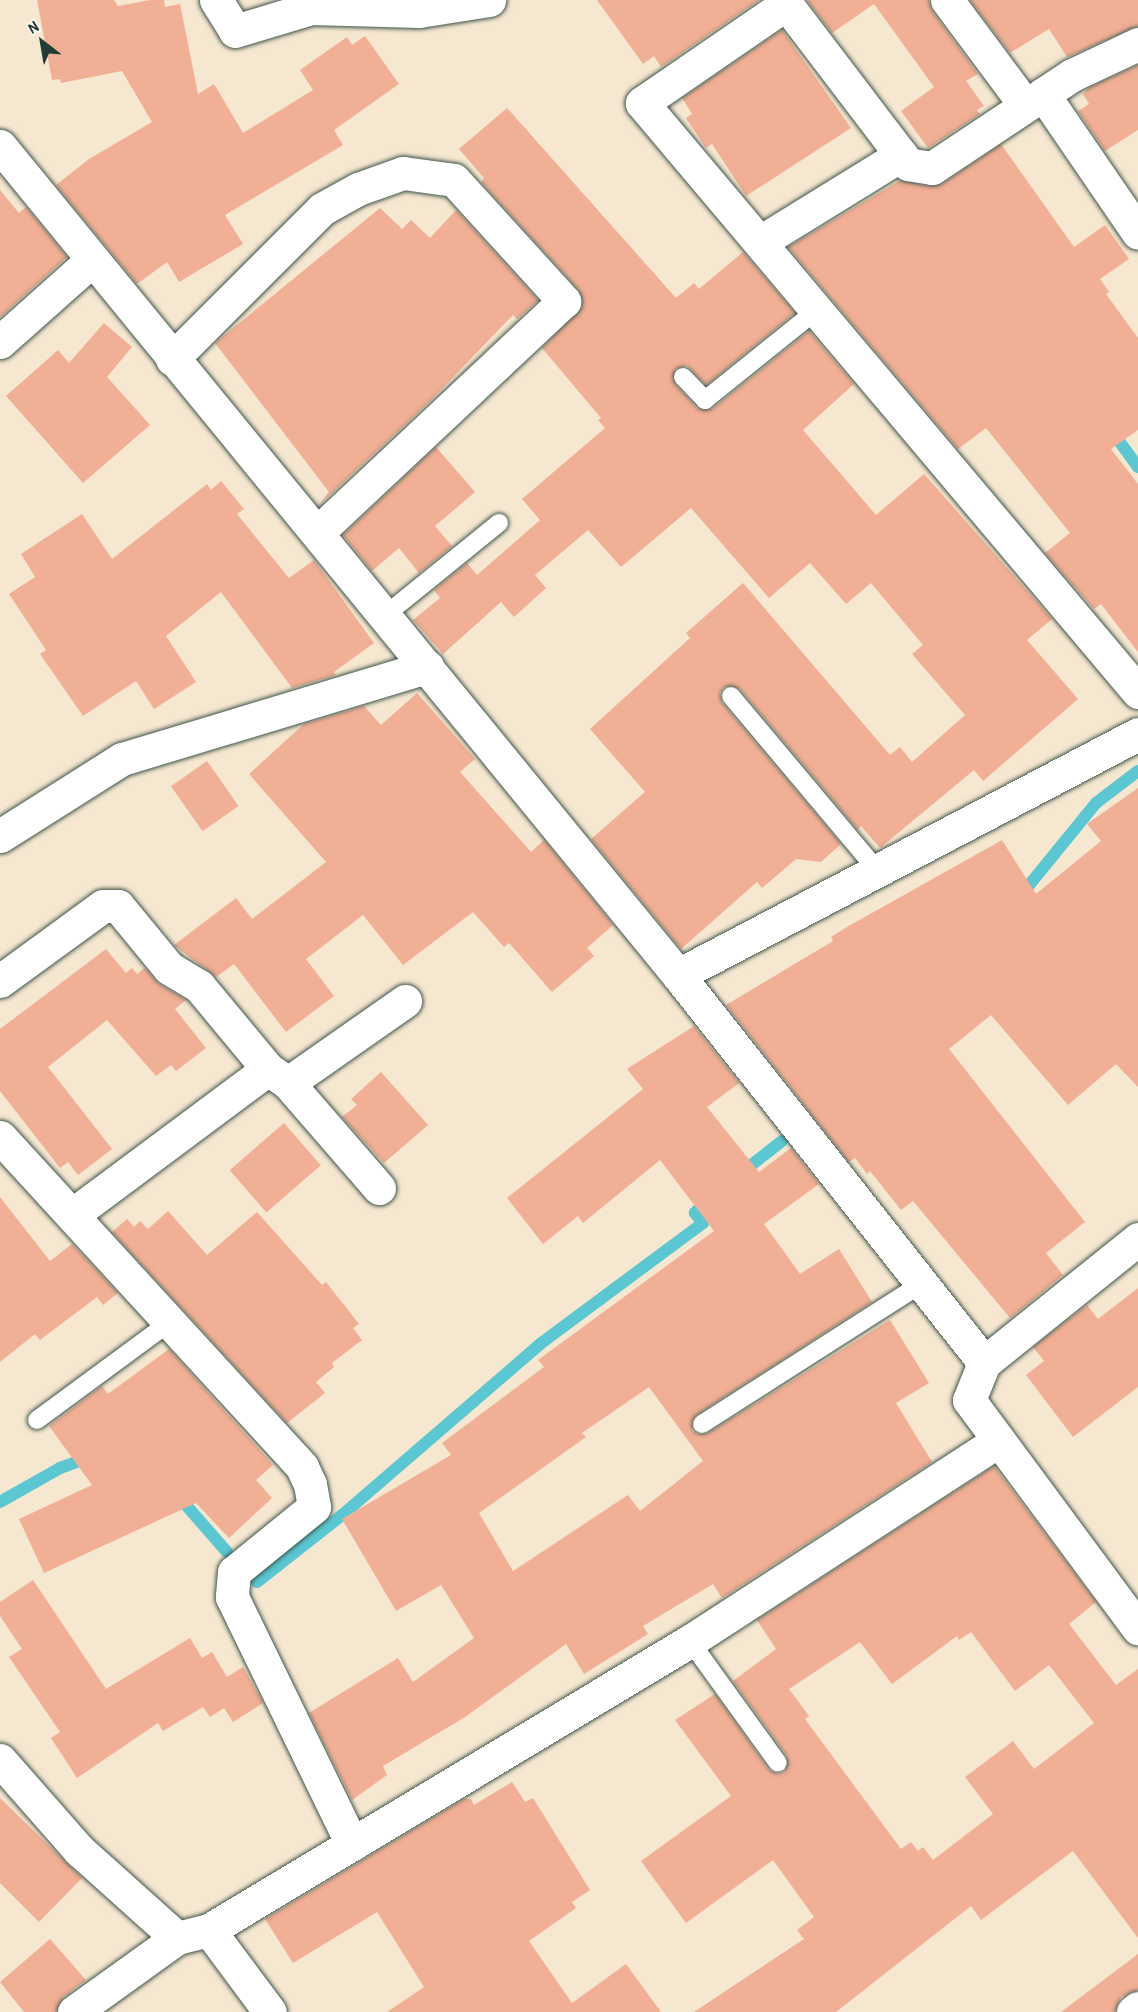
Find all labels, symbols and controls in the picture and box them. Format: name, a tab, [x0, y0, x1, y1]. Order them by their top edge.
north arrow	[12, 12, 72, 72]
text: N	[23, 15, 42, 38]

